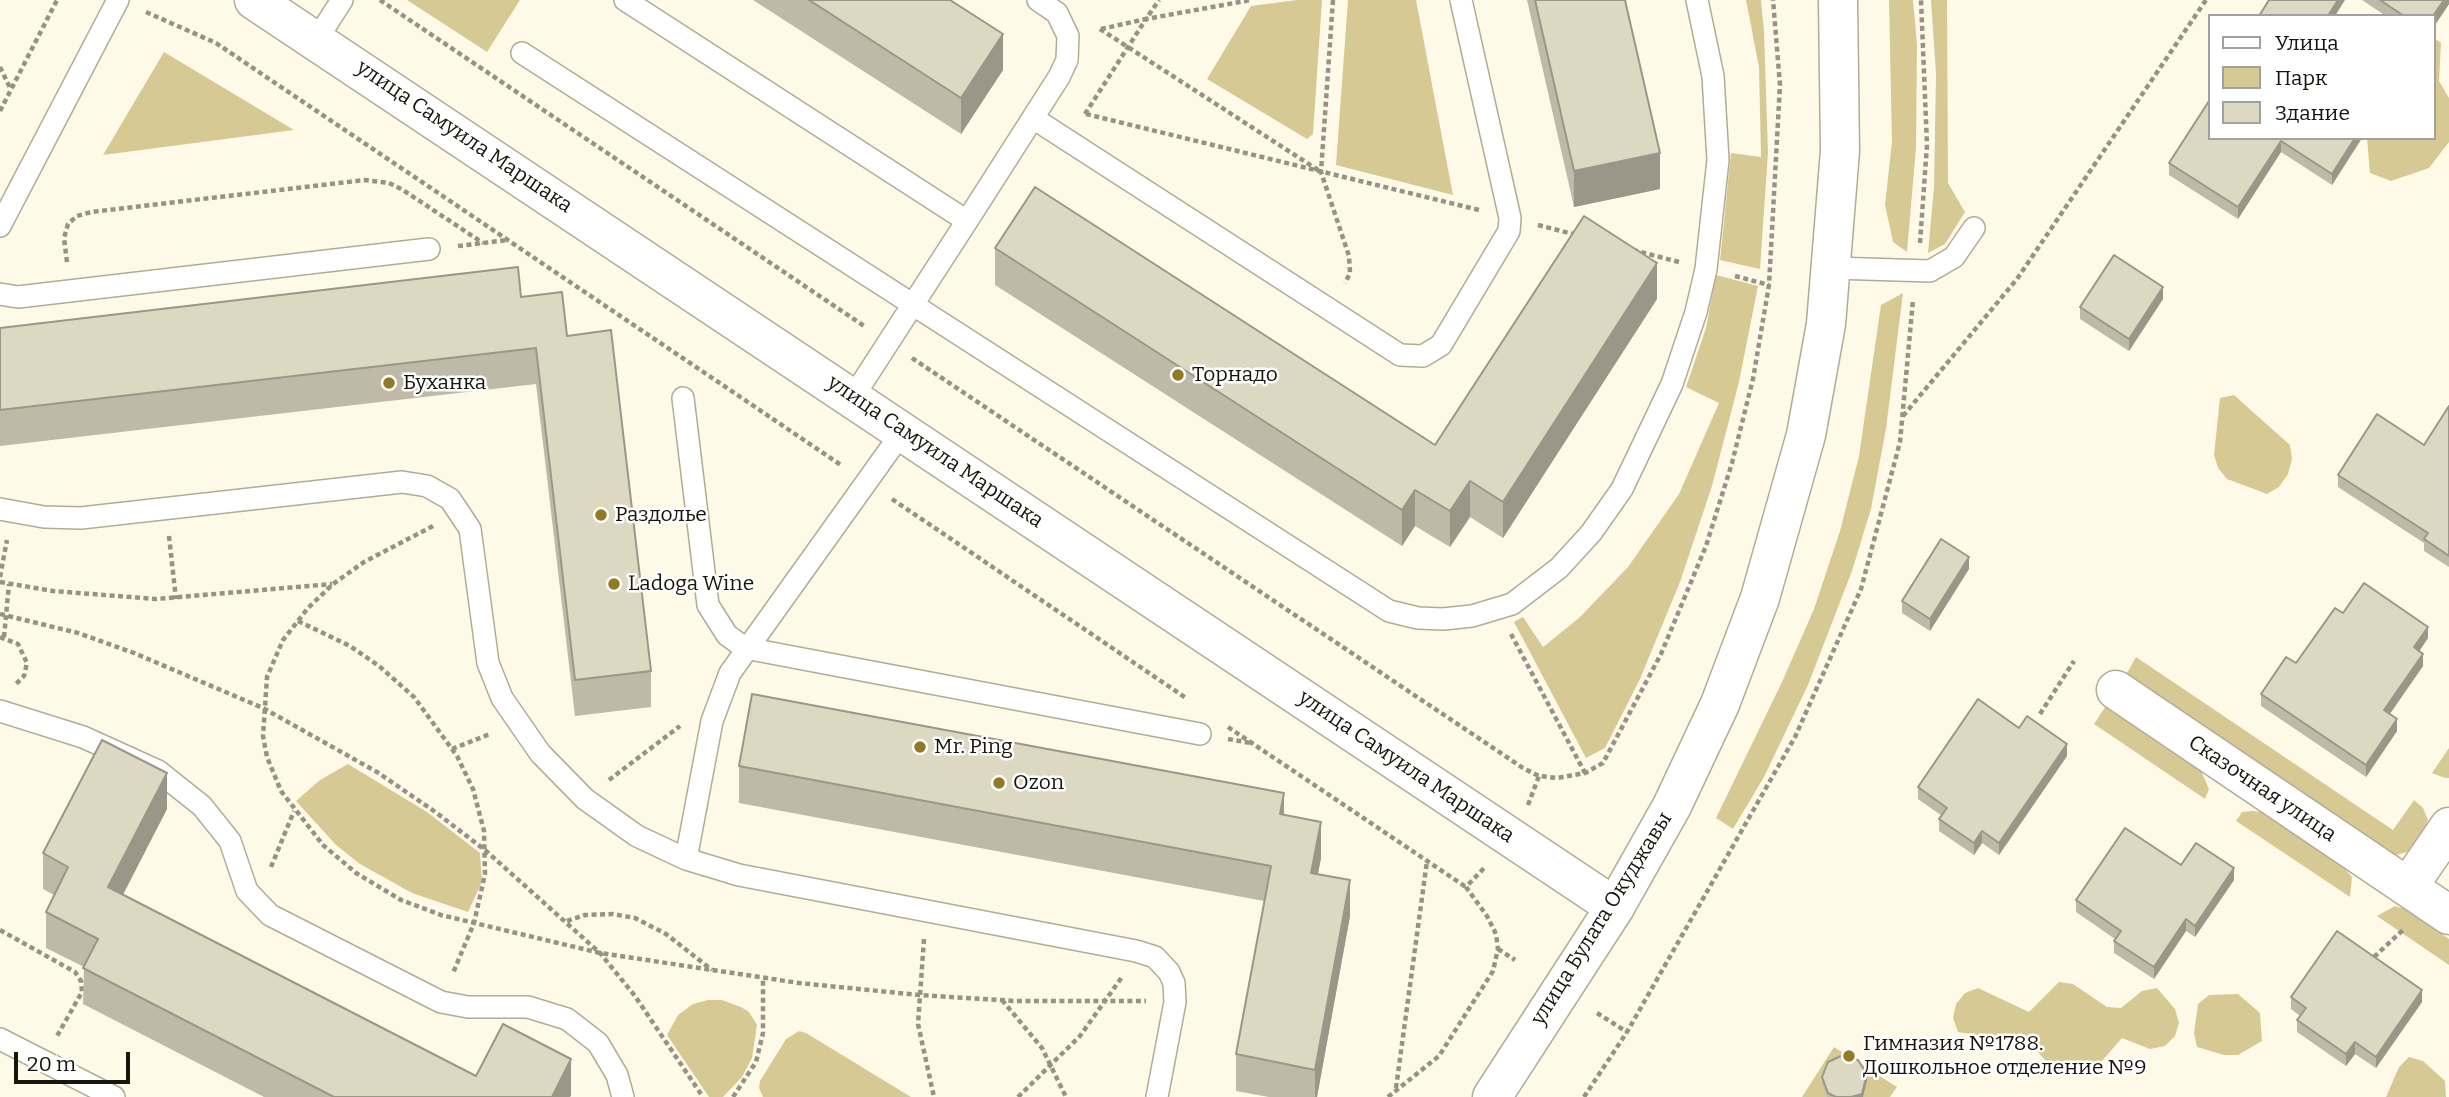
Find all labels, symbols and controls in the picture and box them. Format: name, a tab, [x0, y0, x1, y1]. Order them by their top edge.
legend	[2208, 14, 2435, 140]
text: Улица	[2275, 30, 2339, 56]
street label: улица Самуила Маршака	[351, 55, 577, 219]
text: Парк	[2275, 65, 2327, 91]
text: Здание	[2275, 100, 2350, 126]
place label: Торнадо	[1192, 362, 1278, 388]
marker: Торнадо	[1170, 367, 1186, 383]
place label: Буханка	[403, 370, 486, 396]
street label: улица Самуила Маршака	[822, 370, 1048, 534]
marker: Буханка	[381, 375, 397, 391]
place label: Раздолье	[615, 502, 707, 528]
marker: Раздолье	[593, 507, 609, 523]
place label: Ladoga Wine	[628, 571, 754, 597]
marker: Ladoga Wine	[606, 576, 622, 592]
street label: улица Самуила Маршака	[1293, 685, 1519, 849]
street label: Сказочная улица	[2183, 730, 2341, 848]
place label: Mr. Ping	[934, 734, 1013, 760]
marker: Mr. Ping	[912, 739, 928, 755]
place label: Ozon	[1013, 770, 1064, 796]
marker: Ozon	[991, 775, 1007, 791]
street label: улица Булата Окуджавы	[1526, 808, 1678, 1030]
place label: Гимназия №1788. Дошкольное отделение №9	[1863, 1031, 2147, 1081]
scale bar	[18, 1038, 133, 1082]
marker: Гимназия №1788. Дошкольное отделение №9	[1841, 1048, 1857, 1064]
text: 20 m	[27, 1051, 76, 1077]

